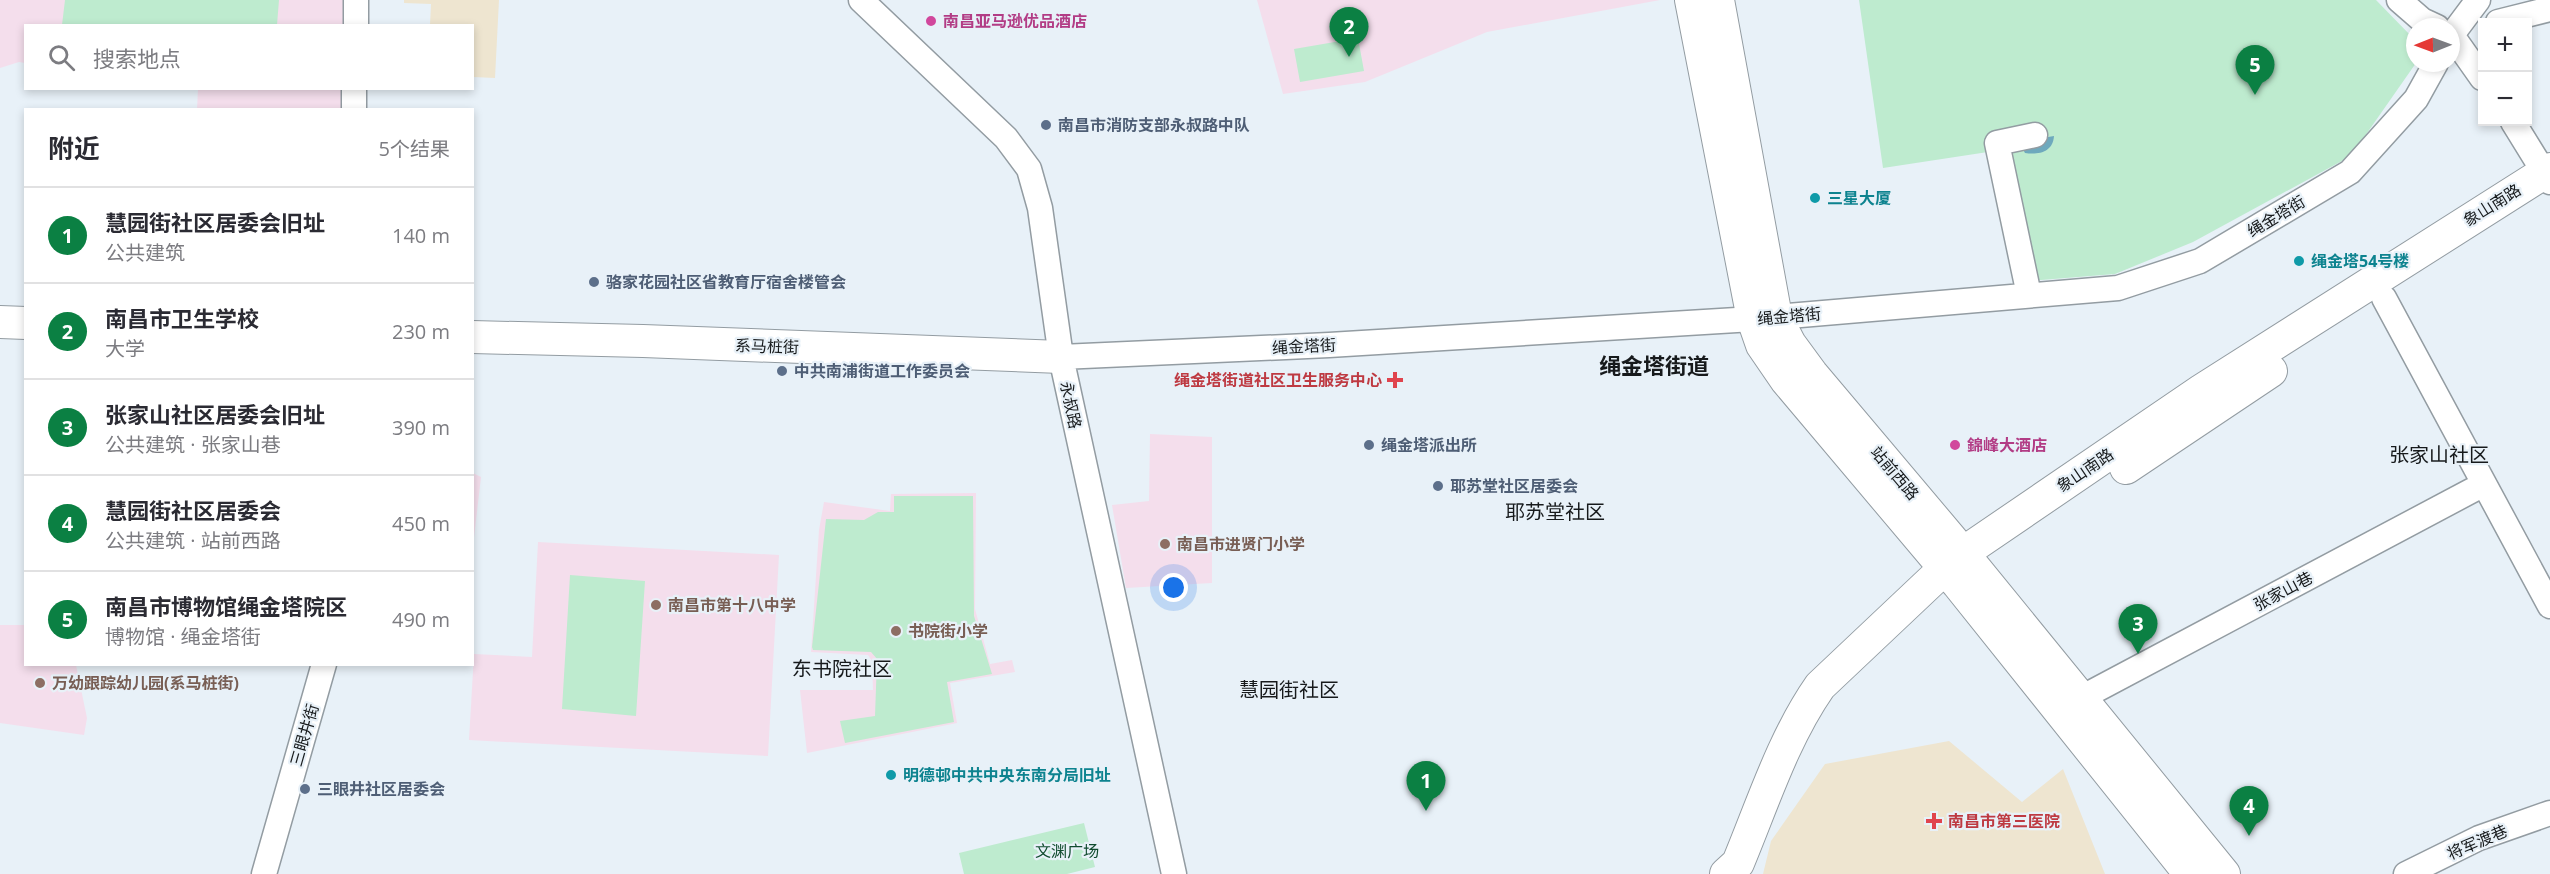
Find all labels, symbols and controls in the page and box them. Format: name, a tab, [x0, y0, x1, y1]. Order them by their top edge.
pin: 2	[1330, 8, 1368, 57]
place label: 南昌亚马逊优品酒店	[943, 10, 1087, 32]
marker: 南昌亚马逊优品酒店	[924, 14, 938, 28]
north arrow	[2406, 18, 2460, 72]
map controls	[2478, 18, 2532, 126]
button: +	[2478, 18, 2532, 72]
search box	[24, 24, 474, 90]
icon: search	[45, 41, 78, 74]
text: 搜索地点	[93, 43, 181, 73]
pin: 5	[2236, 46, 2274, 95]
button: −	[2478, 72, 2532, 126]
place label: 南昌市消防支部永叔路中队	[1058, 114, 1250, 136]
marker: 南昌市消防支部永叔路中队	[1039, 118, 1053, 132]
text: 附近	[48, 130, 100, 166]
text: 5个结果	[379, 135, 450, 162]
street label: 象山南路	[2459, 179, 2525, 231]
place label: 三星大厦	[1827, 187, 1891, 209]
street label: 绳金塔街	[2243, 190, 2309, 242]
marker: 三星大厦	[1808, 191, 1822, 205]
text: 慧园街社区居委会旧址	[105, 207, 325, 237]
text: 1	[62, 222, 73, 249]
text: 140 m	[392, 222, 450, 249]
text: 公共建筑	[105, 239, 185, 266]
place label: 绳金塔54号楼	[2311, 250, 2409, 272]
marker: 绳金塔54号楼	[2292, 254, 2306, 268]
place label: 骆家花园社区省教育厅宿舍楼管会	[606, 271, 846, 293]
marker: 骆家花园社区省教育厅宿舍楼管会	[587, 275, 601, 289]
street label: 绳金塔街	[1756, 302, 1822, 330]
text: 南昌市卫生学校	[105, 303, 259, 333]
text: 2	[62, 318, 73, 345]
text: 230 m	[392, 318, 450, 345]
street label: 绳金塔街	[1271, 333, 1337, 359]
street label: 系马桩街	[735, 334, 799, 358]
text: 大学	[105, 335, 145, 362]
district label: 绳金塔街道	[1599, 350, 1709, 380]
place label: 中共南浦街道工作委员会	[794, 360, 970, 382]
marker: 中共南浦街道工作委员会	[775, 364, 789, 378]
place label: 绳金塔街道社区卫生服务中心	[1174, 369, 1382, 391]
marker: 绳金塔街道社区卫生服务中心	[1386, 371, 1404, 389]
street label: 永叔路	[1055, 379, 1087, 431]
text: 张家山社区居委会旧址	[105, 399, 325, 429]
text: 3	[62, 414, 73, 441]
text: 390 m	[392, 414, 450, 441]
text: 公共建筑 · 张家山巷	[105, 431, 281, 458]
place label: 绳金塔派出所	[1381, 434, 1477, 456]
place label: 錦峰大酒店	[1967, 434, 2047, 456]
marker: 绳金塔派出所	[1362, 438, 1376, 452]
marker: 錦峰大酒店	[1948, 438, 1962, 452]
street label: 站前西路	[1866, 441, 1924, 505]
district label: 张家山社区	[2389, 441, 2489, 468]
street label: 象山南路	[2052, 443, 2118, 497]
place label: 耶苏堂社区居委会	[1450, 475, 1578, 497]
marker: 耶苏堂社区居委会	[1431, 479, 1445, 493]
text: 慧园街社区居委会	[105, 495, 281, 525]
district label: 耶苏堂社区	[1505, 498, 1605, 525]
text: 4	[62, 510, 73, 537]
text: 450 m	[392, 510, 450, 537]
text: 公共建筑 · 站前西路	[105, 527, 281, 554]
place label: 南昌市进贤门小学	[1177, 533, 1305, 555]
marker: 南昌市进贤门小学	[1158, 537, 1172, 551]
street label: 张家山巷	[2250, 566, 2316, 616]
your location	[1159, 573, 1188, 602]
text: 南昌市博物馆绳金塔院区	[105, 591, 347, 621]
place label: 南昌市第十八中学	[668, 594, 796, 616]
marker: 南昌市第十八中学	[649, 598, 663, 612]
pin: 3	[2118, 604, 2158, 654]
text: 5	[62, 606, 73, 633]
text: 490 m	[392, 606, 450, 633]
place label: 书院街小学	[908, 620, 988, 642]
text: 博物馆 · 绳金塔街	[105, 623, 261, 650]
marker: 书院街小学	[889, 624, 903, 638]
district label: 东书院社区	[792, 655, 892, 682]
place label: 万幼跟踪幼儿园(系马桩街)	[52, 672, 239, 694]
marker: 万幼跟踪幼儿园(系马桩街)	[33, 676, 47, 690]
district label: 慧园街社区	[1239, 676, 1339, 703]
street label: 三眼井街	[285, 701, 323, 769]
pin: 1	[1406, 762, 1446, 811]
place label: 明德邨中共中央东南分局旧址	[903, 764, 1111, 786]
marker: 明德邨中共中央东南分局旧址	[884, 768, 898, 782]
place label: 三眼井社区居委会	[317, 778, 445, 800]
marker: 三眼井社区居委会	[298, 782, 312, 796]
pin: 4	[2230, 786, 2268, 836]
place label: 南昌市第三医院	[1948, 810, 2060, 832]
marker: 南昌市第三医院	[1925, 812, 1943, 830]
street label: 将军渡巷	[2443, 819, 2511, 865]
park label: 文渊广场	[1035, 840, 1099, 862]

